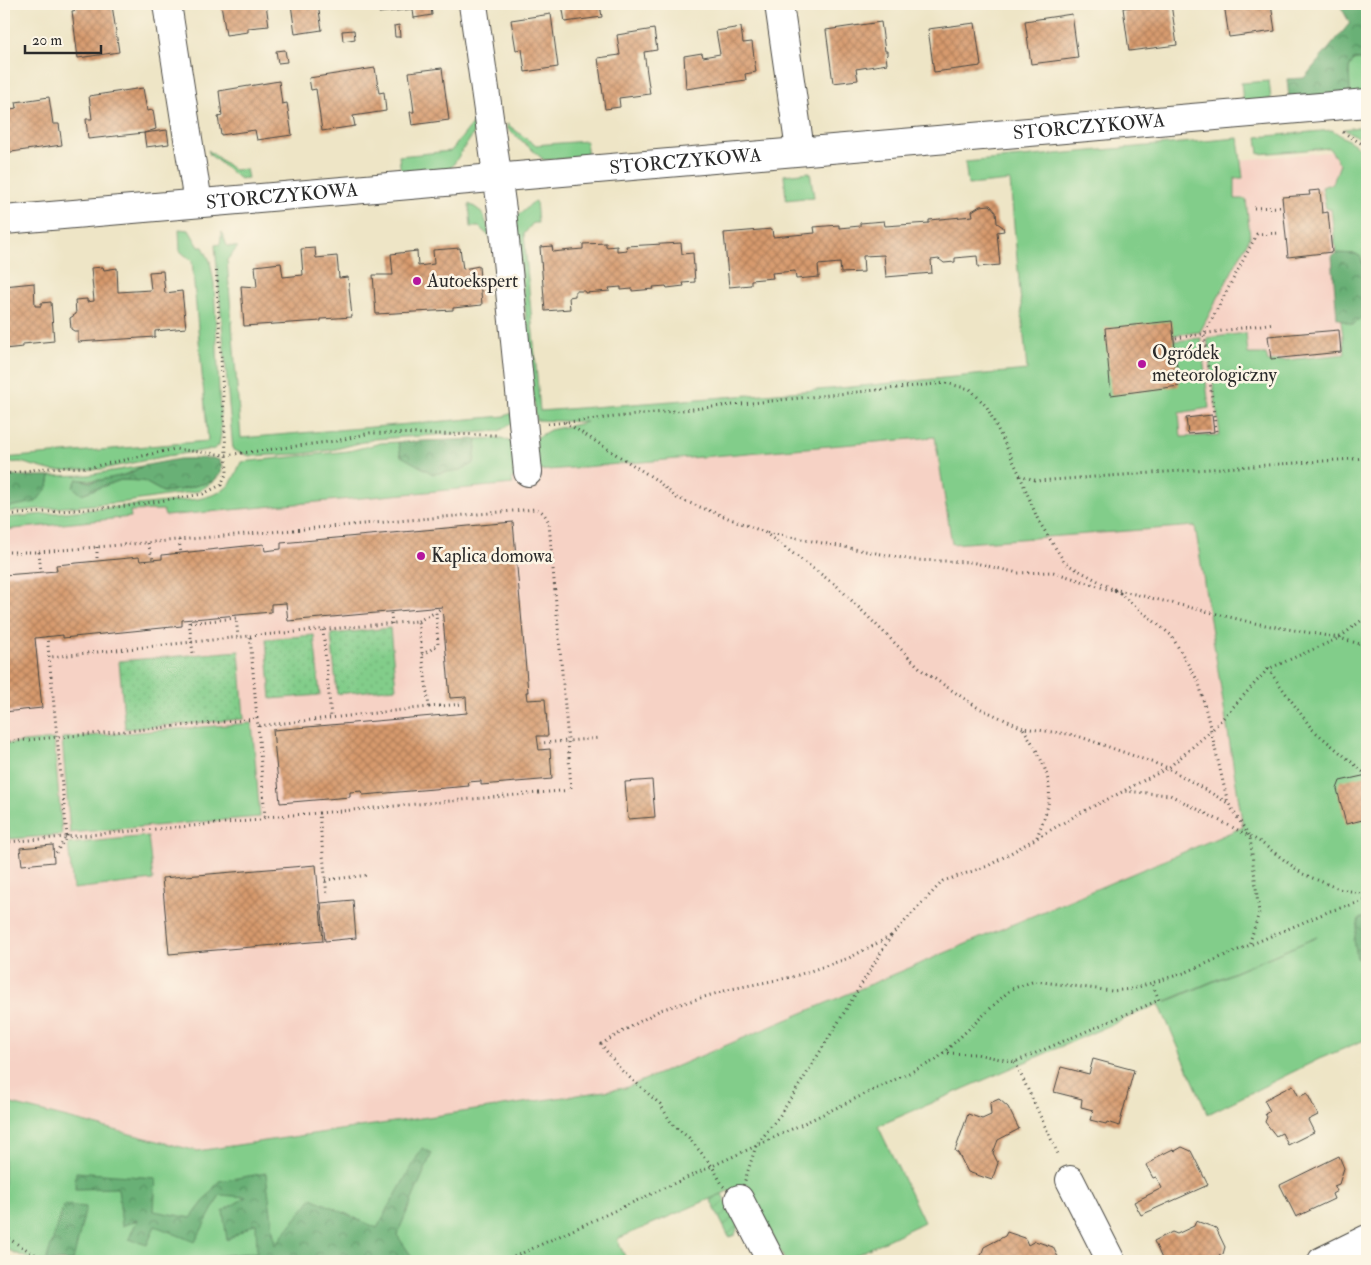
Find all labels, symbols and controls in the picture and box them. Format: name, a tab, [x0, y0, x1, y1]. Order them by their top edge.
scale bar	[25, 22, 101, 54]
text: 20 m	[32, 31, 62, 50]
street label: STORCZYKOWA	[1012, 108, 1166, 145]
street label: STORCZYKOWA	[608, 143, 763, 180]
street label: STORCZYKOWA	[205, 178, 359, 215]
place label: Autoekspert	[426, 269, 518, 294]
marker: Autoekspert	[411, 275, 423, 287]
place label: Ogródek meteorologiczny	[1152, 341, 1278, 387]
marker: Ogródek meteorologiczny	[1136, 358, 1148, 370]
place label: Kaplica domowa	[431, 544, 553, 569]
marker: Kaplica domowa	[415, 550, 427, 562]

